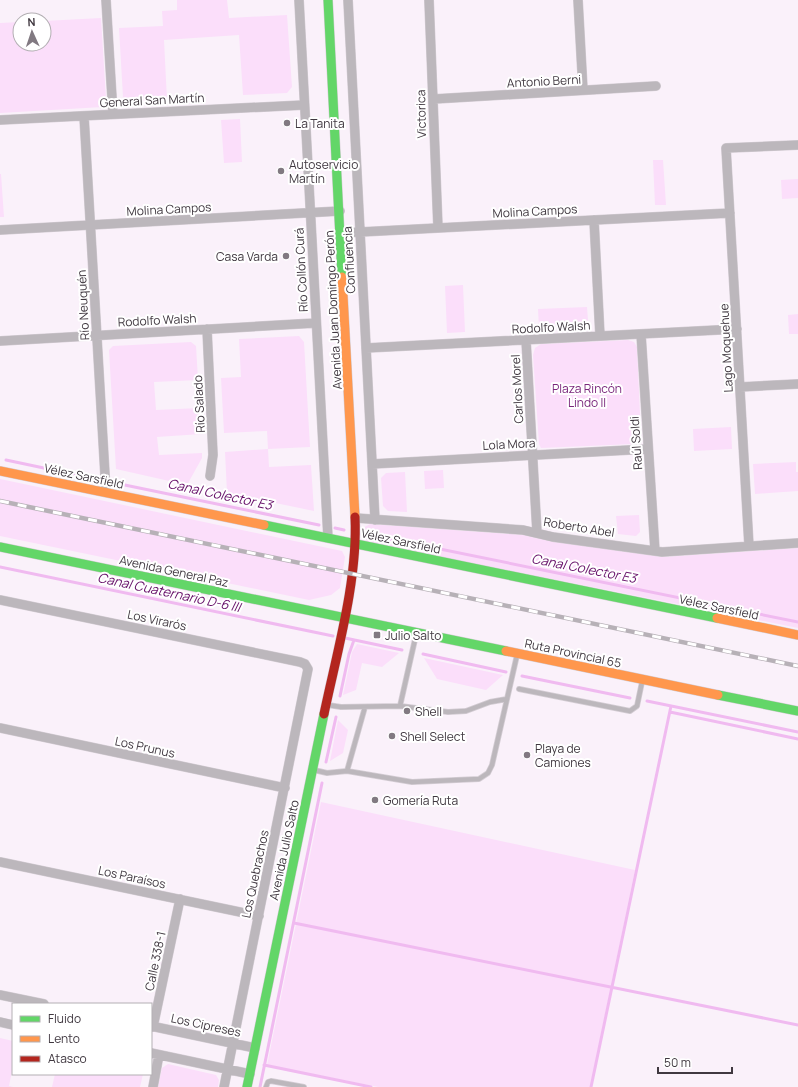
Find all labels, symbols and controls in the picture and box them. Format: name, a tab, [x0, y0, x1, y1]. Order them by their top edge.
north arrow	[12, 12, 52, 52]
text: N	[27, 14, 36, 29]
street label: Antonio Berni	[506, 71, 582, 91]
street label: General San Martín	[99, 89, 205, 111]
street label: Victorica	[412, 90, 430, 138]
place label: La Tanita	[295, 115, 345, 132]
marker: La Tanita	[282, 118, 292, 128]
place label: Autoservicio Martín	[289, 156, 358, 187]
marker: Autoservicio Martín	[276, 166, 286, 176]
street label: Molina Campos	[126, 198, 212, 220]
street label: Molina Campos	[492, 200, 578, 222]
street label: Confluencia	[339, 226, 359, 294]
street label: Río Collón Curá	[290, 227, 312, 313]
street label: Avenida Juan Domingo Perón	[320, 230, 346, 390]
place label: Casa Varda	[216, 248, 278, 265]
marker: Casa Varda	[281, 251, 291, 261]
street label: Río Neuquén	[73, 269, 93, 341]
street label: Lago Moquehue	[715, 303, 737, 393]
street label: Rodolfo Walsh	[117, 309, 197, 331]
street label: Rodolfo Walsh	[511, 316, 591, 338]
street label: Carlos Morel	[507, 354, 527, 424]
street label: Río Salado	[189, 375, 209, 433]
park label: Plaza Rincón Lindo II	[552, 380, 622, 411]
street label: Raúl Soldi	[626, 416, 646, 470]
street label: Lola Mora	[482, 434, 536, 454]
street label: Vélez Sarsfield	[43, 459, 125, 493]
water label: Canal Colector E3	[166, 474, 276, 514]
street label: Roberto Abel	[542, 513, 616, 541]
street label: Vélez Sarsfield	[360, 524, 442, 558]
water label: Canal Colector E3	[530, 549, 640, 587]
street label: Avenida General Paz	[118, 551, 230, 591]
water label: Canal Cuaternario D-6 III	[96, 568, 244, 616]
street label: Vélez Sarsfield	[678, 590, 760, 624]
street label: Los Virarós	[126, 605, 188, 635]
place label: Julio Salto	[385, 627, 441, 644]
marker: Julio Salto	[372, 630, 382, 640]
street label: Ruta Provincial 65	[523, 634, 623, 672]
place label: Shell	[415, 703, 442, 720]
marker: Shell	[402, 706, 412, 716]
place label: Shell Select	[400, 728, 465, 745]
marker: Shell Select	[387, 731, 397, 741]
street label: Los Prunus	[113, 732, 177, 762]
place label: Playa de Camiones	[535, 740, 591, 771]
marker: Playa de Camiones	[522, 750, 532, 760]
place label: Gomería Ruta	[383, 792, 458, 809]
marker: Gomería Ruta	[370, 795, 380, 805]
street label: Avenida Julio Salto	[265, 798, 303, 902]
street label: Los Quebrachos	[237, 828, 273, 920]
street label: Los Paraísos	[97, 862, 167, 892]
street label: Calle 338-1	[140, 930, 170, 992]
legend	[12, 1003, 152, 1075]
street label: Los Cipreses	[169, 1009, 243, 1041]
text: Fluido	[48, 1010, 81, 1027]
text: Lento	[48, 1030, 80, 1047]
scale bar	[658, 1049, 732, 1075]
text: Atasco	[48, 1050, 87, 1067]
text: 50 m	[664, 1054, 691, 1071]

